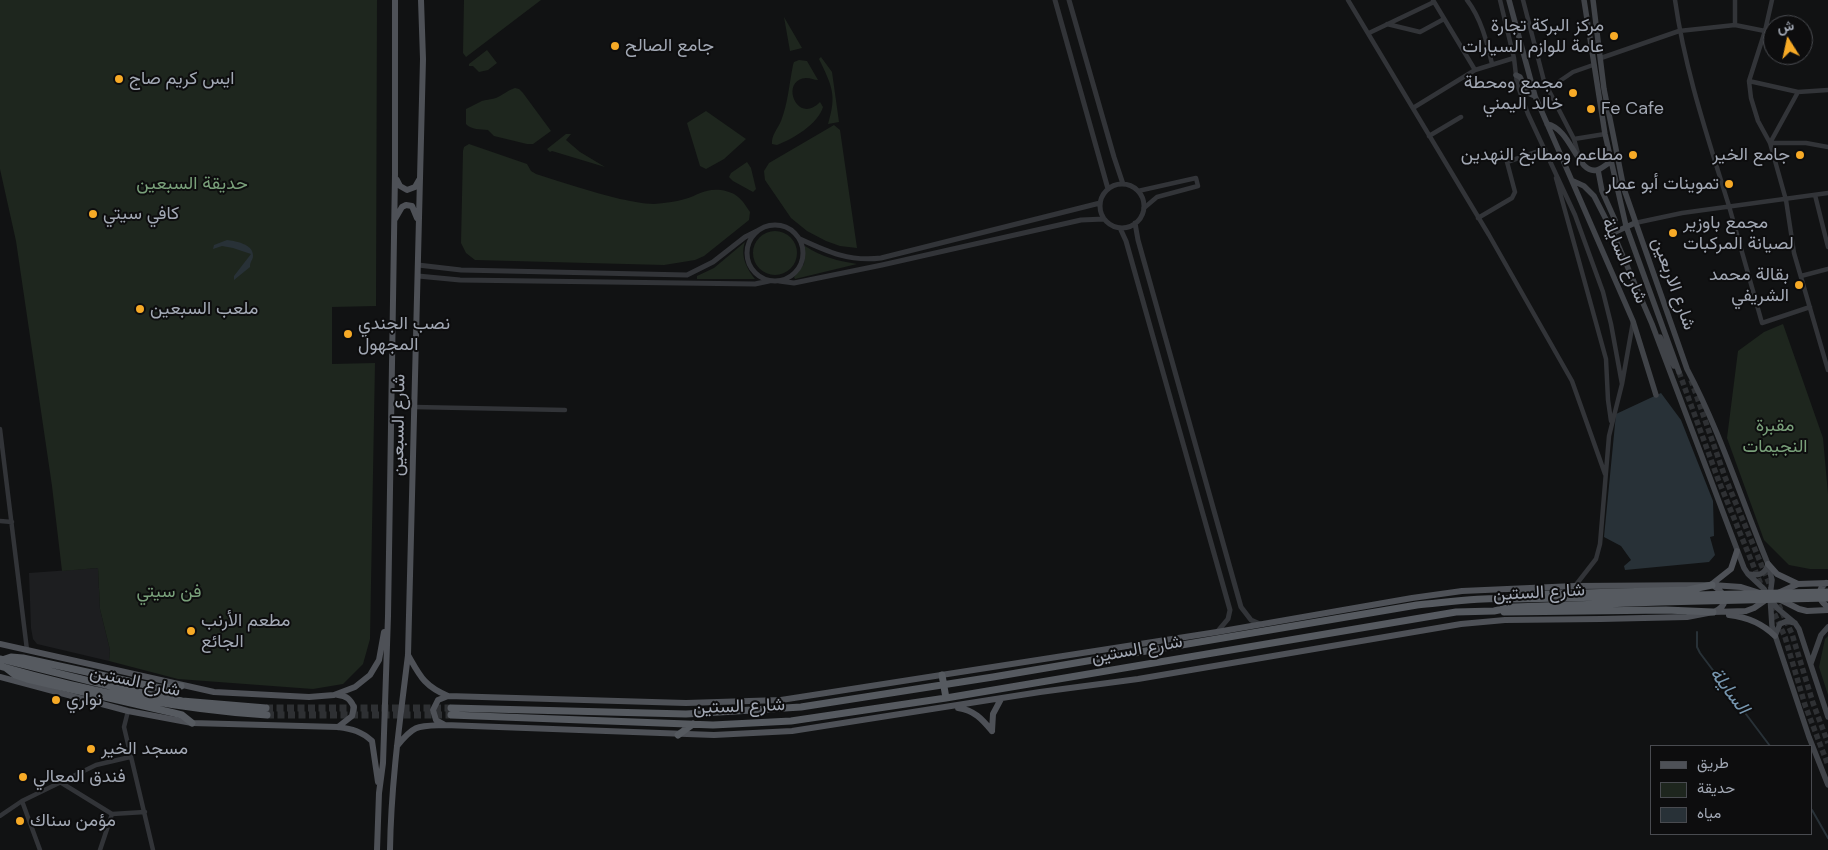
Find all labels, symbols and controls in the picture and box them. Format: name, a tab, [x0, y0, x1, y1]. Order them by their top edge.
place label: مركز البركة تجارة عامة للوازم السيارات	[1462, 15, 1604, 58]
north arrow	[1763, 15, 1813, 65]
text: ش	[1776, 16, 1795, 37]
marker: مركز البركة تجارة عامة للوازم السيارات	[1608, 30, 1620, 42]
place label: جامع الصالح	[625, 35, 714, 57]
marker: جامع الصالح	[609, 40, 621, 52]
place label: ايس كريم صاج	[129, 68, 234, 90]
place label: مجمع ومحطة خالد اليمني	[1464, 72, 1563, 115]
marker: ايس كريم صاج	[113, 73, 125, 85]
marker: مجمع ومحطة خالد اليمني	[1567, 87, 1579, 99]
place label: Fe Cafe	[1601, 98, 1664, 120]
marker: Fe Cafe	[1585, 103, 1597, 115]
place label: مطاعم ومطابخ النهدين	[1461, 144, 1623, 166]
place label: جامع الخير	[1712, 144, 1790, 166]
marker: مطاعم ومطابخ النهدين	[1627, 149, 1639, 161]
marker: جامع الخير	[1794, 149, 1806, 161]
park label: حديقة السبعين	[136, 173, 248, 195]
place label: تموينات أبو عمار	[1605, 173, 1719, 195]
marker: تموينات أبو عمار	[1723, 178, 1735, 190]
place label: كافي سيتي	[103, 203, 179, 225]
marker: كافي سيتي	[87, 208, 99, 220]
place label: مجمع باوزير لصيانة المركبات	[1683, 212, 1794, 254]
street label: شارع السايلة	[1596, 215, 1652, 307]
marker: مجمع باوزير لصيانة المركبات	[1667, 227, 1679, 239]
street label: شارع الاربعين	[1646, 235, 1700, 333]
place label: بقالة محمد الشريفي	[1709, 264, 1789, 306]
marker: بقالة محمد الشريفي	[1793, 279, 1805, 291]
place label: ملعب السبعين	[150, 298, 258, 320]
marker: ملعب السبعين	[134, 303, 146, 315]
place label: نصب الجندي المجهول	[358, 313, 450, 356]
marker: نصب الجندي المجهول	[342, 328, 354, 340]
street label: شارع السبعين	[387, 374, 411, 476]
park label: مقبرة النجيمات	[1743, 415, 1807, 458]
street label: شارع الستين	[1492, 580, 1586, 606]
park label: فن سيتي	[137, 581, 201, 603]
place label: مطعم الأرنب الجائع	[201, 610, 290, 652]
marker: مطعم الأرنب الجائع	[185, 625, 197, 637]
street label: شارع الستين	[1090, 631, 1184, 669]
street label: شارع الستين	[88, 662, 182, 702]
water label: السايلة	[1704, 663, 1754, 719]
place label: نواري	[66, 689, 102, 711]
marker: نواري	[50, 694, 62, 706]
street label: شارع الستين	[693, 695, 785, 719]
place label: مسجد الخير	[101, 738, 188, 760]
marker: مسجد الخير	[85, 743, 97, 755]
legend	[1650, 745, 1813, 835]
text: طريق	[1697, 753, 1729, 773]
place label: فندق المعالي	[33, 766, 126, 788]
marker: فندق المعالي	[17, 771, 29, 783]
text: حديقة	[1697, 778, 1735, 798]
text: مياه	[1697, 803, 1721, 823]
place label: مؤمن سناك	[30, 810, 116, 832]
marker: مؤمن سناك	[14, 815, 26, 827]

